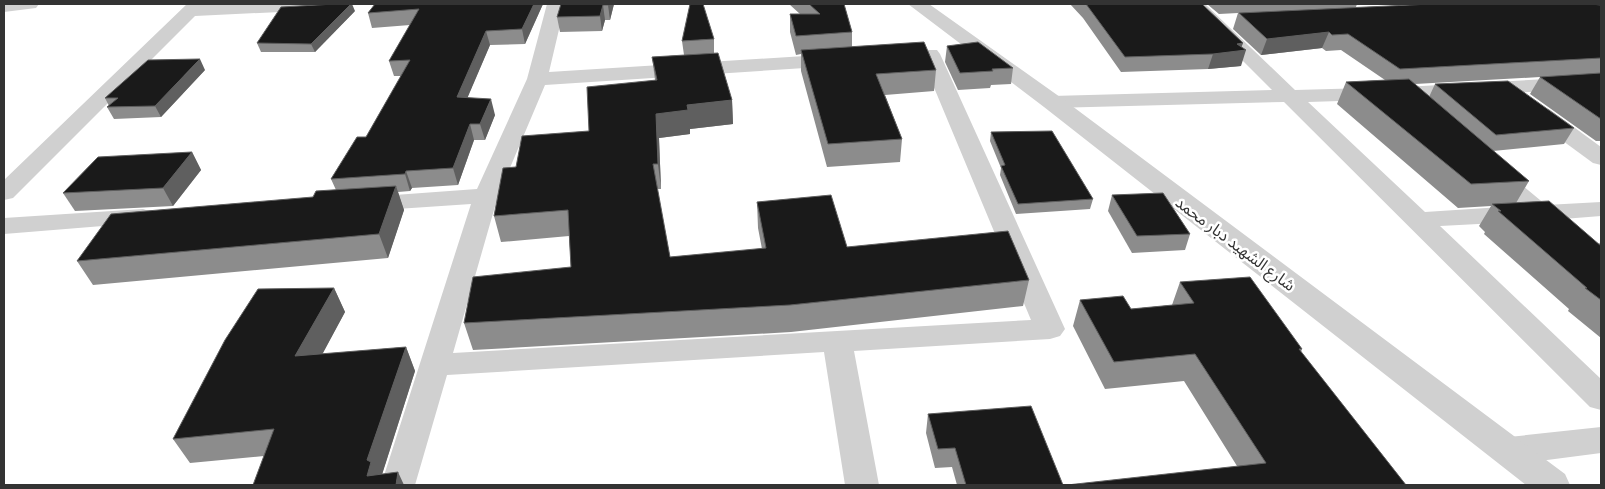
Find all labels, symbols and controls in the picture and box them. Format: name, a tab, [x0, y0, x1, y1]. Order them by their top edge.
street label: شارع الشهيد دبار محمد	[1170, 192, 1300, 297]

